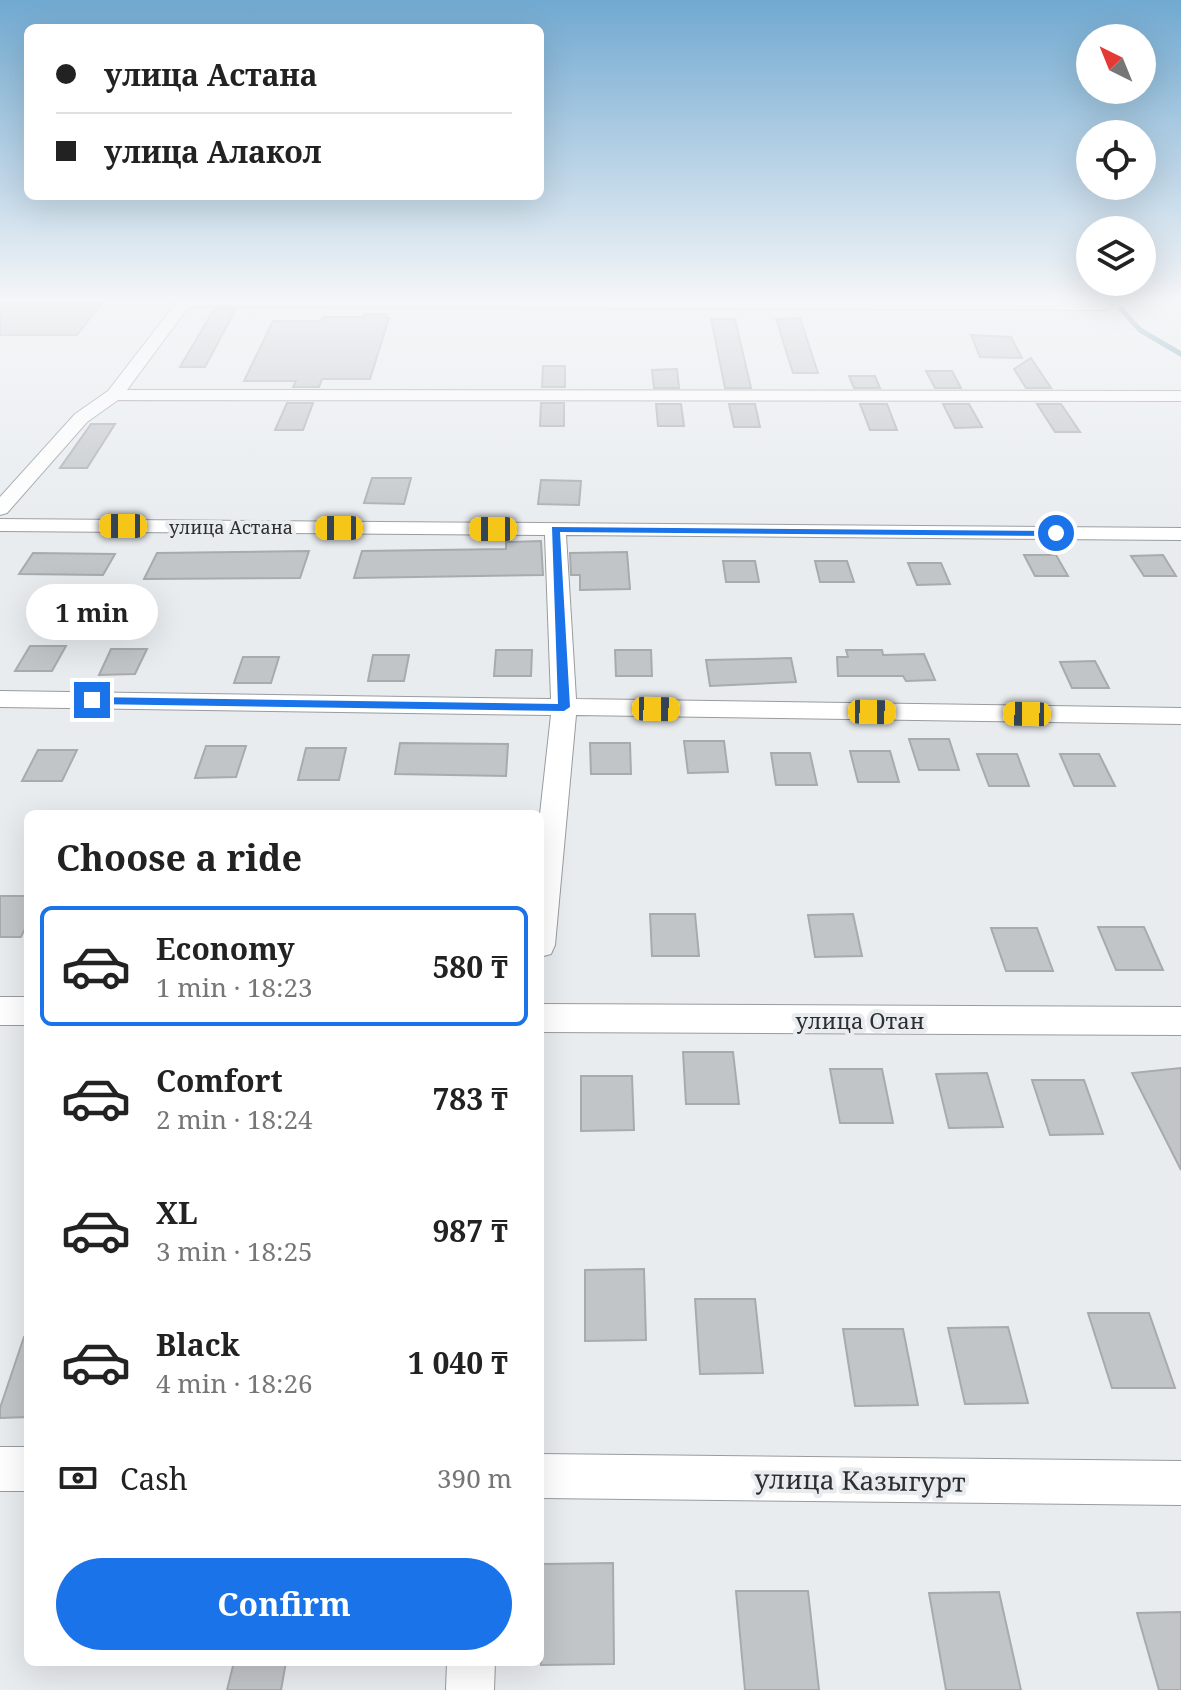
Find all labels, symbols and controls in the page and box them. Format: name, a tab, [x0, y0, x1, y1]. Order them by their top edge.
north arrow	[1076, 24, 1156, 104]
map controls	[1076, 24, 1156, 296]
text: улица Астана	[104, 54, 318, 95]
button: locate	[1076, 120, 1156, 200]
text: улица Алакол	[104, 131, 321, 172]
button: layers	[1076, 216, 1156, 296]
car	[99, 514, 147, 538]
street label: улица Астана	[169, 515, 293, 539]
route start	[1038, 515, 1074, 551]
car	[315, 516, 363, 540]
car	[469, 517, 517, 541]
callout: 1 min	[26, 584, 158, 640]
text: 1 min	[55, 594, 129, 630]
route end	[74, 682, 110, 718]
car	[632, 697, 680, 721]
car	[848, 700, 896, 724]
car	[1003, 702, 1051, 726]
text: Choose a ride	[56, 833, 302, 882]
text: Economy	[156, 928, 295, 969]
icon: car	[60, 930, 132, 1002]
text: 580 ₸	[432, 946, 508, 987]
text: 1 min · 18:23	[156, 969, 313, 1005]
street label: улица Отан	[796, 1005, 924, 1035]
text: Comfort	[156, 1060, 283, 1101]
icon: car	[60, 1062, 132, 1134]
text: 783 ₸	[432, 1078, 508, 1119]
text: 2 min · 18:24	[156, 1101, 313, 1137]
text: XL	[156, 1192, 198, 1233]
icon: car	[60, 1194, 132, 1266]
text: 987 ₸	[432, 1210, 508, 1251]
text: 3 min · 18:25	[156, 1233, 313, 1269]
text: Black	[156, 1324, 240, 1365]
icon: car	[60, 1326, 132, 1398]
text: 1 040 ₸	[408, 1342, 508, 1383]
text: 4 min · 18:26	[156, 1365, 313, 1401]
icon: cash	[56, 1456, 100, 1500]
text: Cash	[120, 1458, 188, 1499]
text: 390 m	[437, 1460, 512, 1496]
street label: улица Казыгурт	[754, 1460, 966, 1500]
button: Confirm	[56, 1558, 512, 1650]

